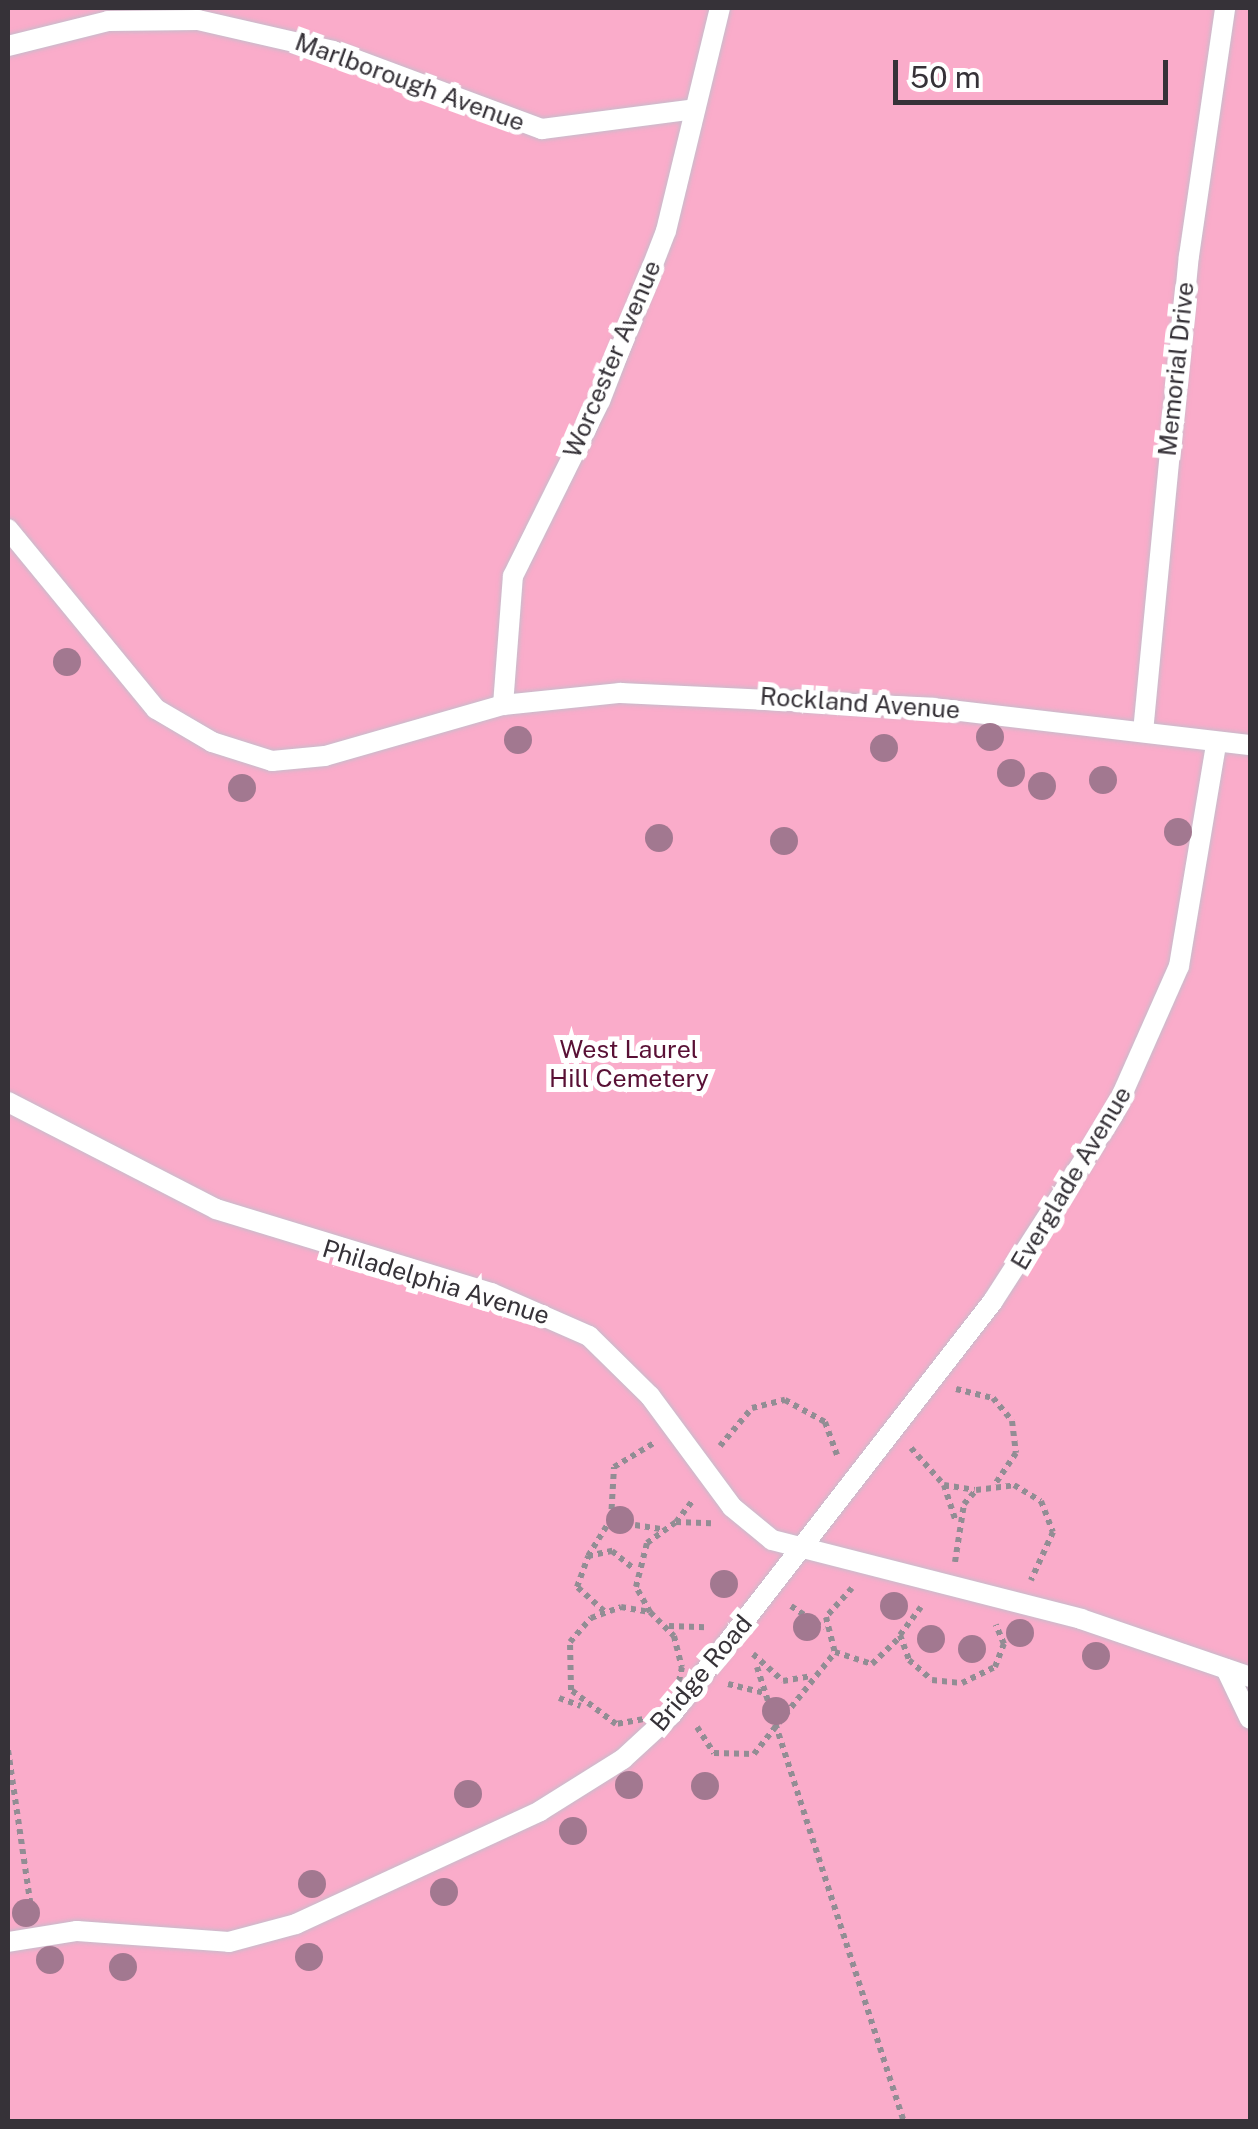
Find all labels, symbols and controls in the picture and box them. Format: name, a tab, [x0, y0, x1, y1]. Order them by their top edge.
street label: Marlborough Avenue	[291, 26, 529, 138]
scale bar	[898, 40, 1173, 102]
text: 50 m	[910, 59, 981, 95]
street label: Worcester Avenue	[557, 256, 667, 462]
street label: Memorial Drive	[1152, 280, 1200, 458]
street label: Rockland Avenue	[759, 681, 961, 725]
park label: West Laurel Hill Cemetery	[549, 1035, 709, 1094]
street label: Everglade Avenue	[1004, 1081, 1138, 1275]
street label: Philadelphia Avenue	[319, 1233, 553, 1331]
street label: Bridge Road	[644, 1609, 758, 1737]

